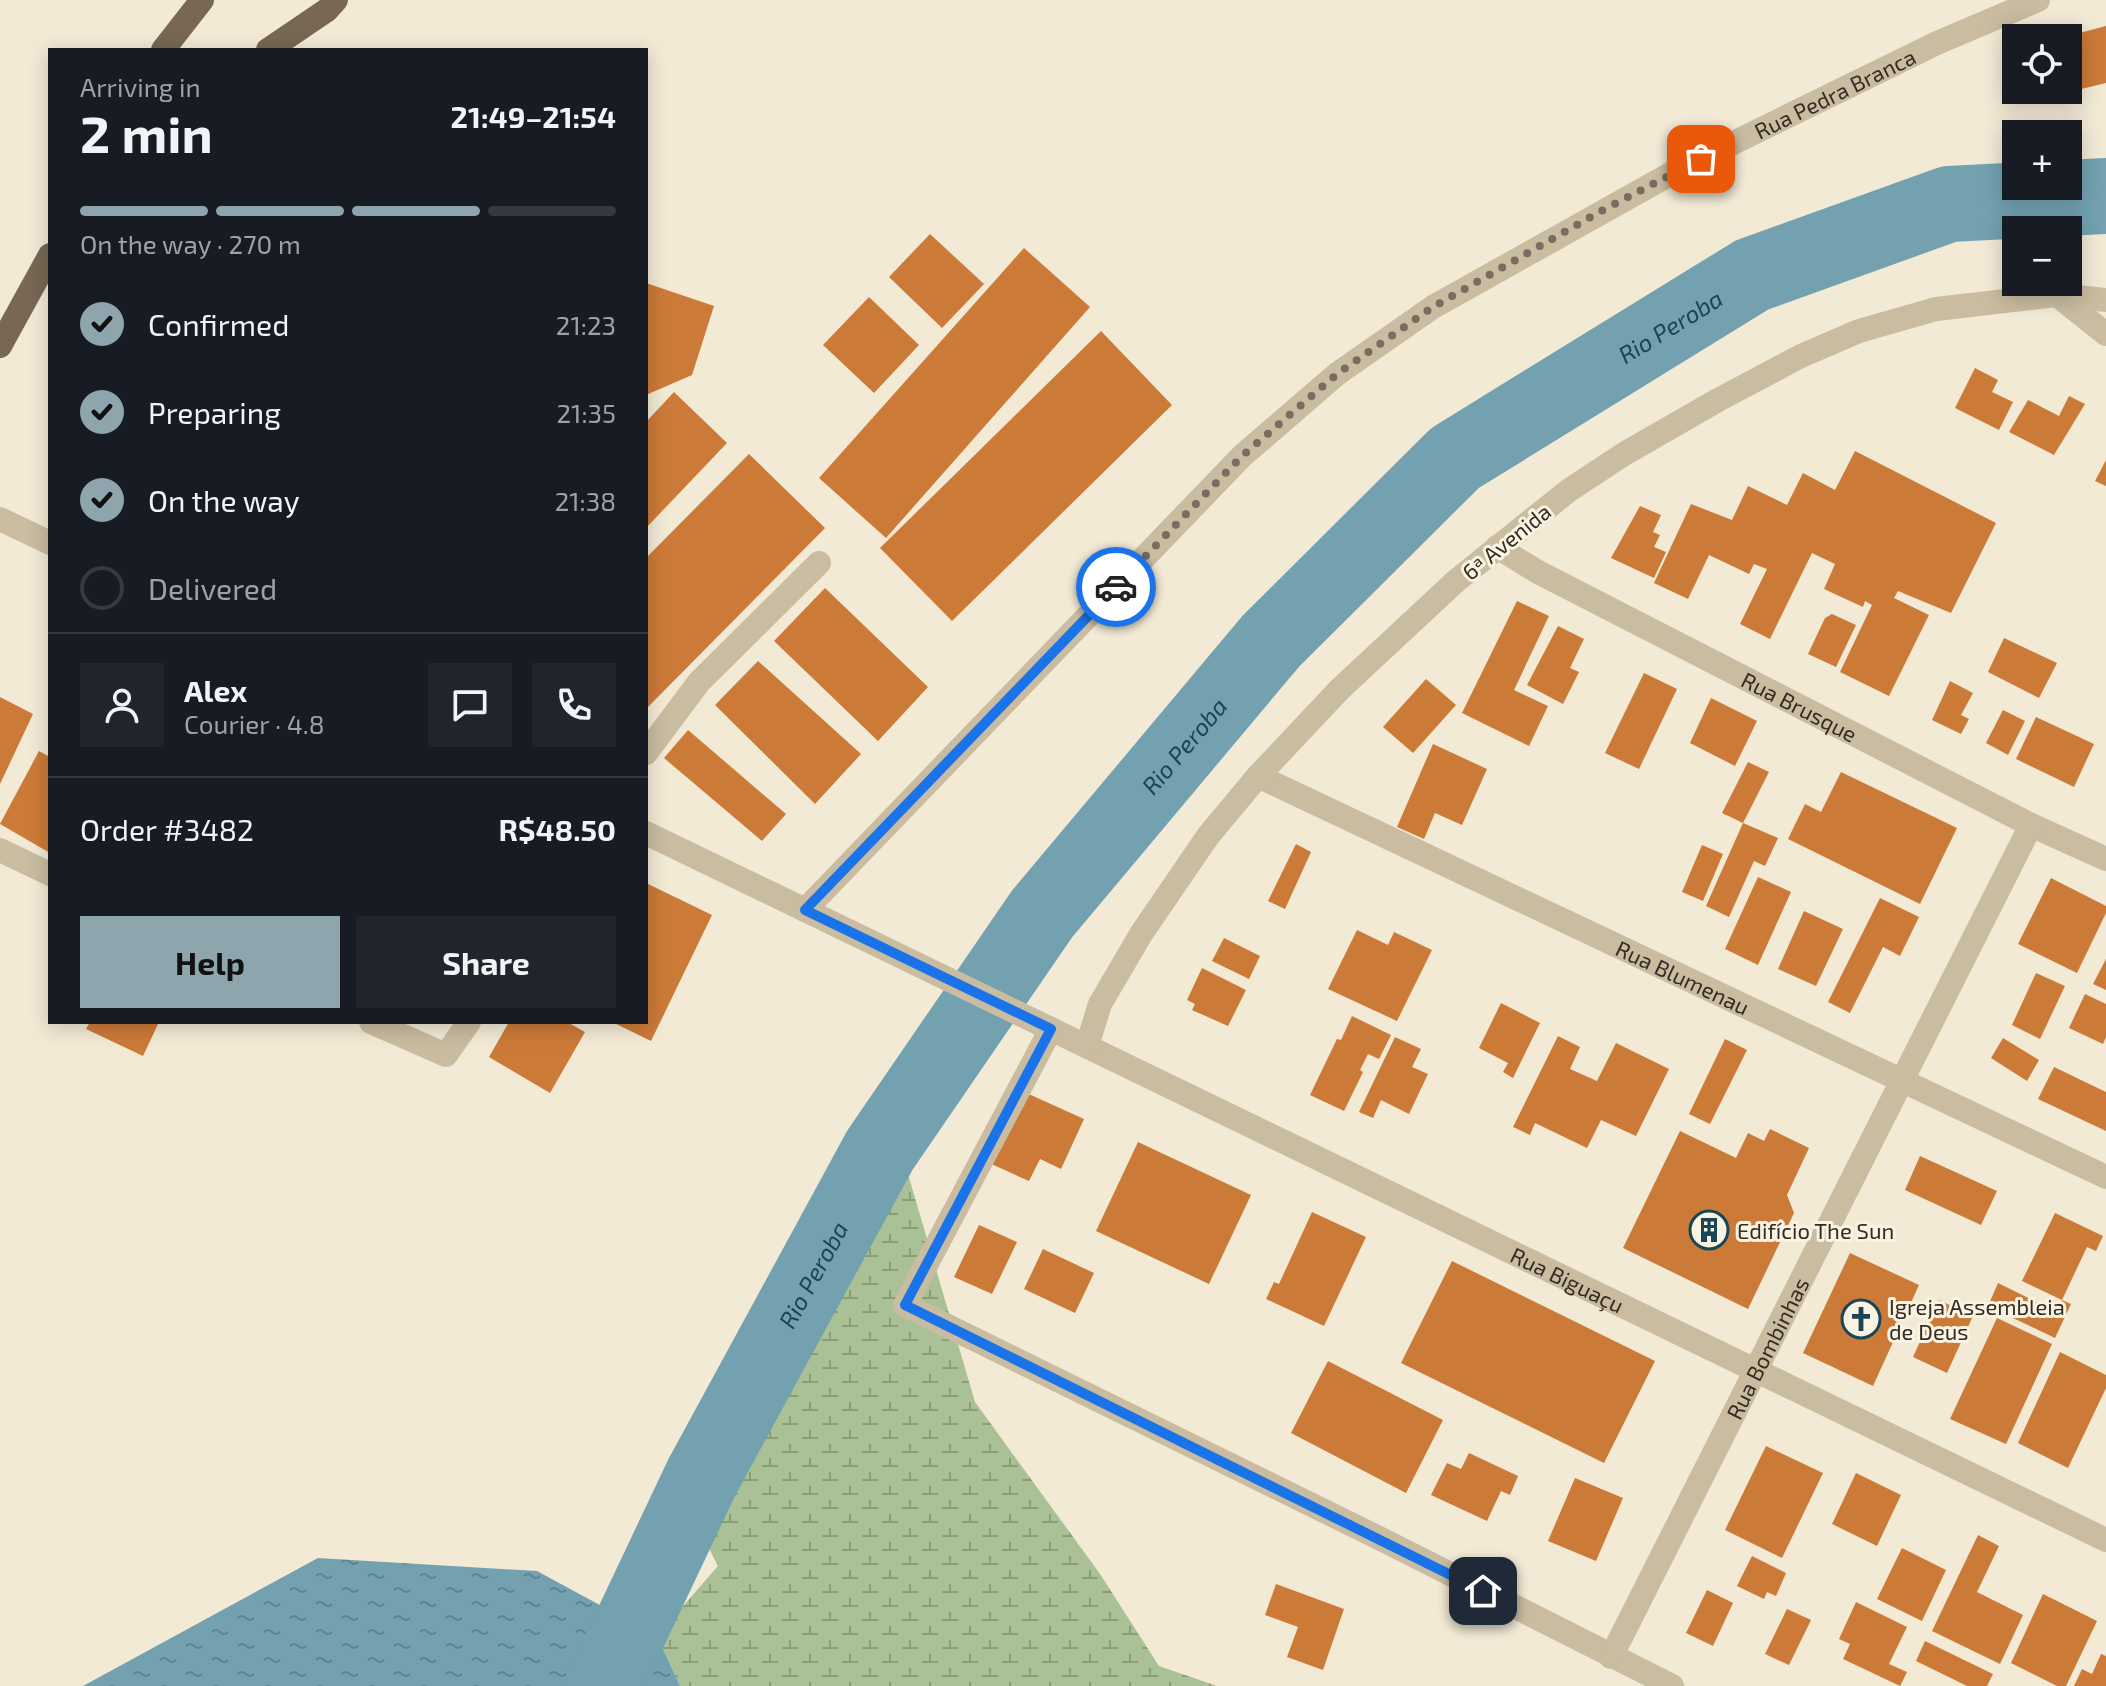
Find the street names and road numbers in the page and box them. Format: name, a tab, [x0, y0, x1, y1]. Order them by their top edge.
street label: Rua Pedra Branca	[1750, 43, 1920, 144]
street label: 6ª Avenida	[1457, 497, 1555, 585]
street label: Rua Brusque	[1737, 666, 1862, 747]
street label: Rua Blumenau	[1612, 934, 1754, 1020]
street label: Rua Biguaçu	[1507, 1241, 1628, 1318]
street label: Rua Bombinhas	[1720, 1273, 1814, 1423]

